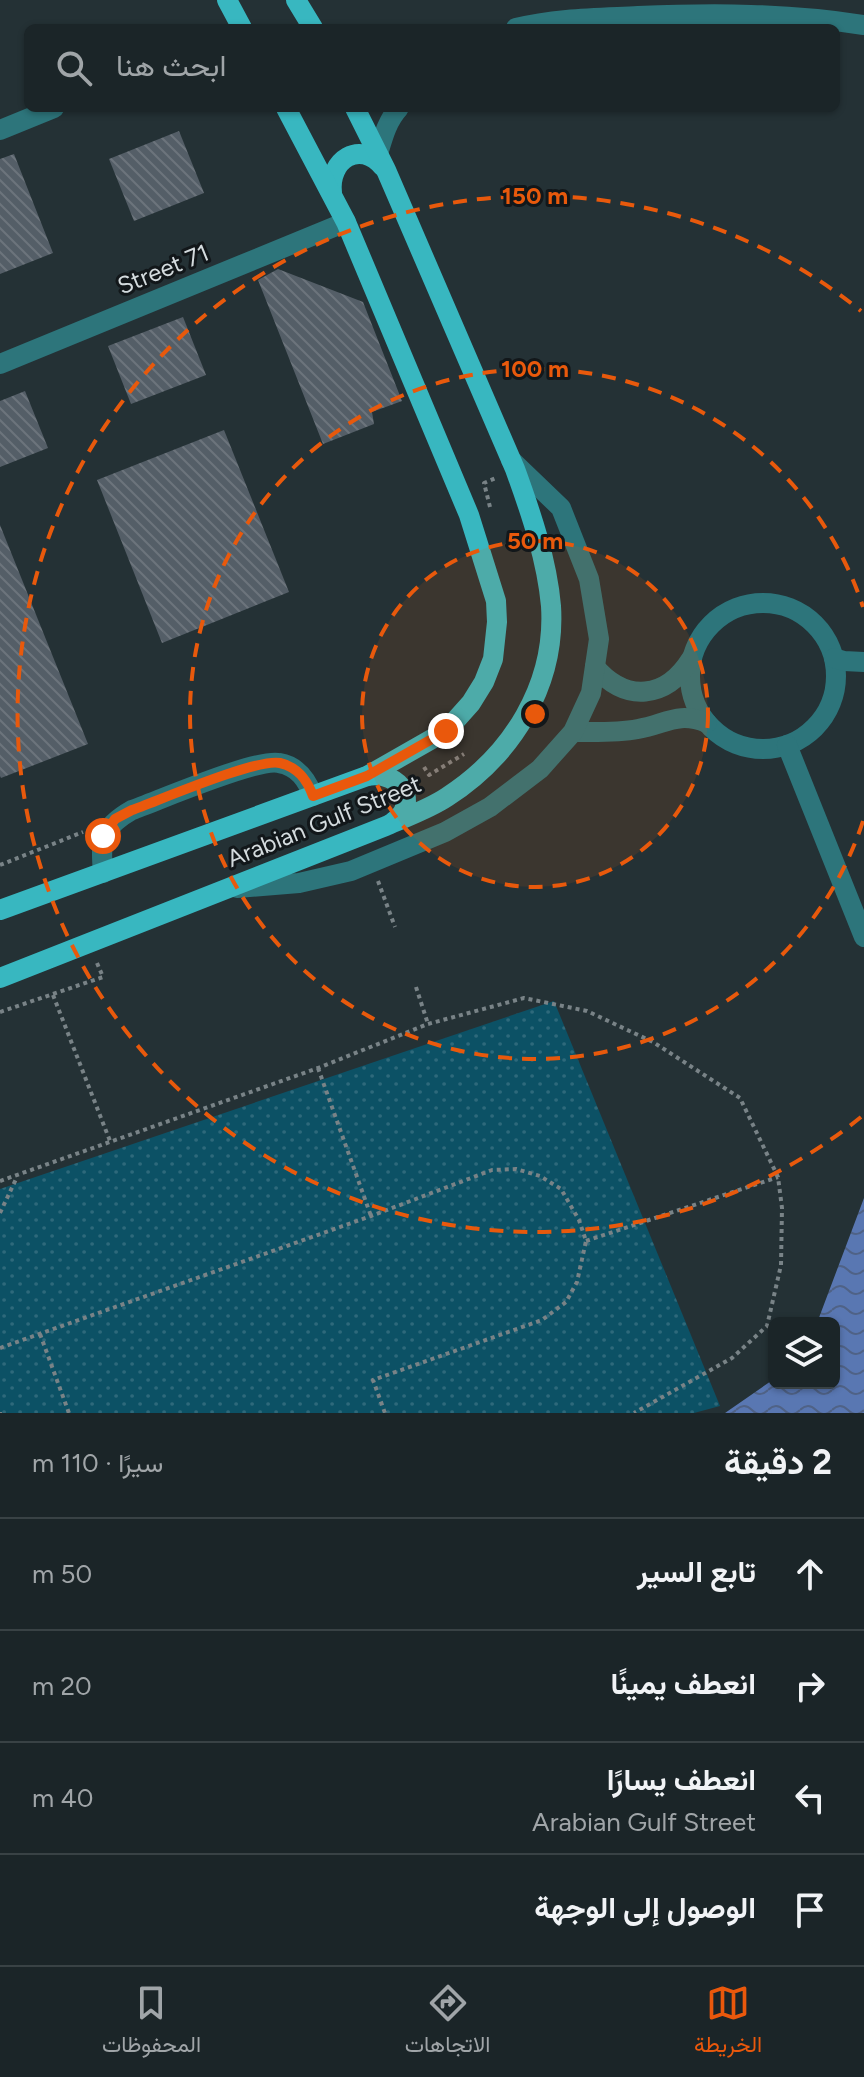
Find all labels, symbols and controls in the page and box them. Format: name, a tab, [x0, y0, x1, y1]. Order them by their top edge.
search box	[24, 24, 840, 112]
icon: search	[52, 46, 96, 90]
text: ابحث هنا	[116, 47, 226, 84]
text: 150 m	[502, 181, 568, 210]
street label: Street 71	[113, 238, 213, 300]
text: 100 m	[501, 354, 569, 383]
text: 50 m	[507, 526, 563, 555]
centre of rings	[521, 700, 549, 728]
route end	[428, 713, 464, 749]
street label: Arabian Gulf Street	[223, 769, 425, 873]
route start	[85, 818, 121, 854]
map controls	[768, 1317, 840, 1389]
button: layers	[768, 1317, 840, 1389]
text: 2 دقيقة	[724, 1442, 832, 1483]
text: سيرًا · 110 m	[32, 1447, 163, 1479]
icon: ahead	[788, 1552, 832, 1596]
text: تابع السير	[637, 1553, 756, 1590]
text: 50 m	[32, 1558, 92, 1590]
icon: right	[788, 1664, 832, 1708]
text: انعطف يمينًا	[611, 1665, 756, 1702]
text: 20 m	[32, 1670, 92, 1702]
text: انعطف يسارًا	[607, 1761, 756, 1798]
icon: left	[788, 1776, 832, 1820]
text: 40 m	[32, 1782, 93, 1814]
text: Arabian Gulf Street	[532, 1806, 756, 1838]
icon: arrive	[788, 1888, 832, 1932]
text: الوصول إلى الوجهة	[534, 1889, 756, 1926]
tab: المحفوظات	[102, 1981, 201, 2064]
tab: الاتجاهات	[405, 1981, 490, 2064]
tab: الخريطة	[694, 1981, 762, 2064]

